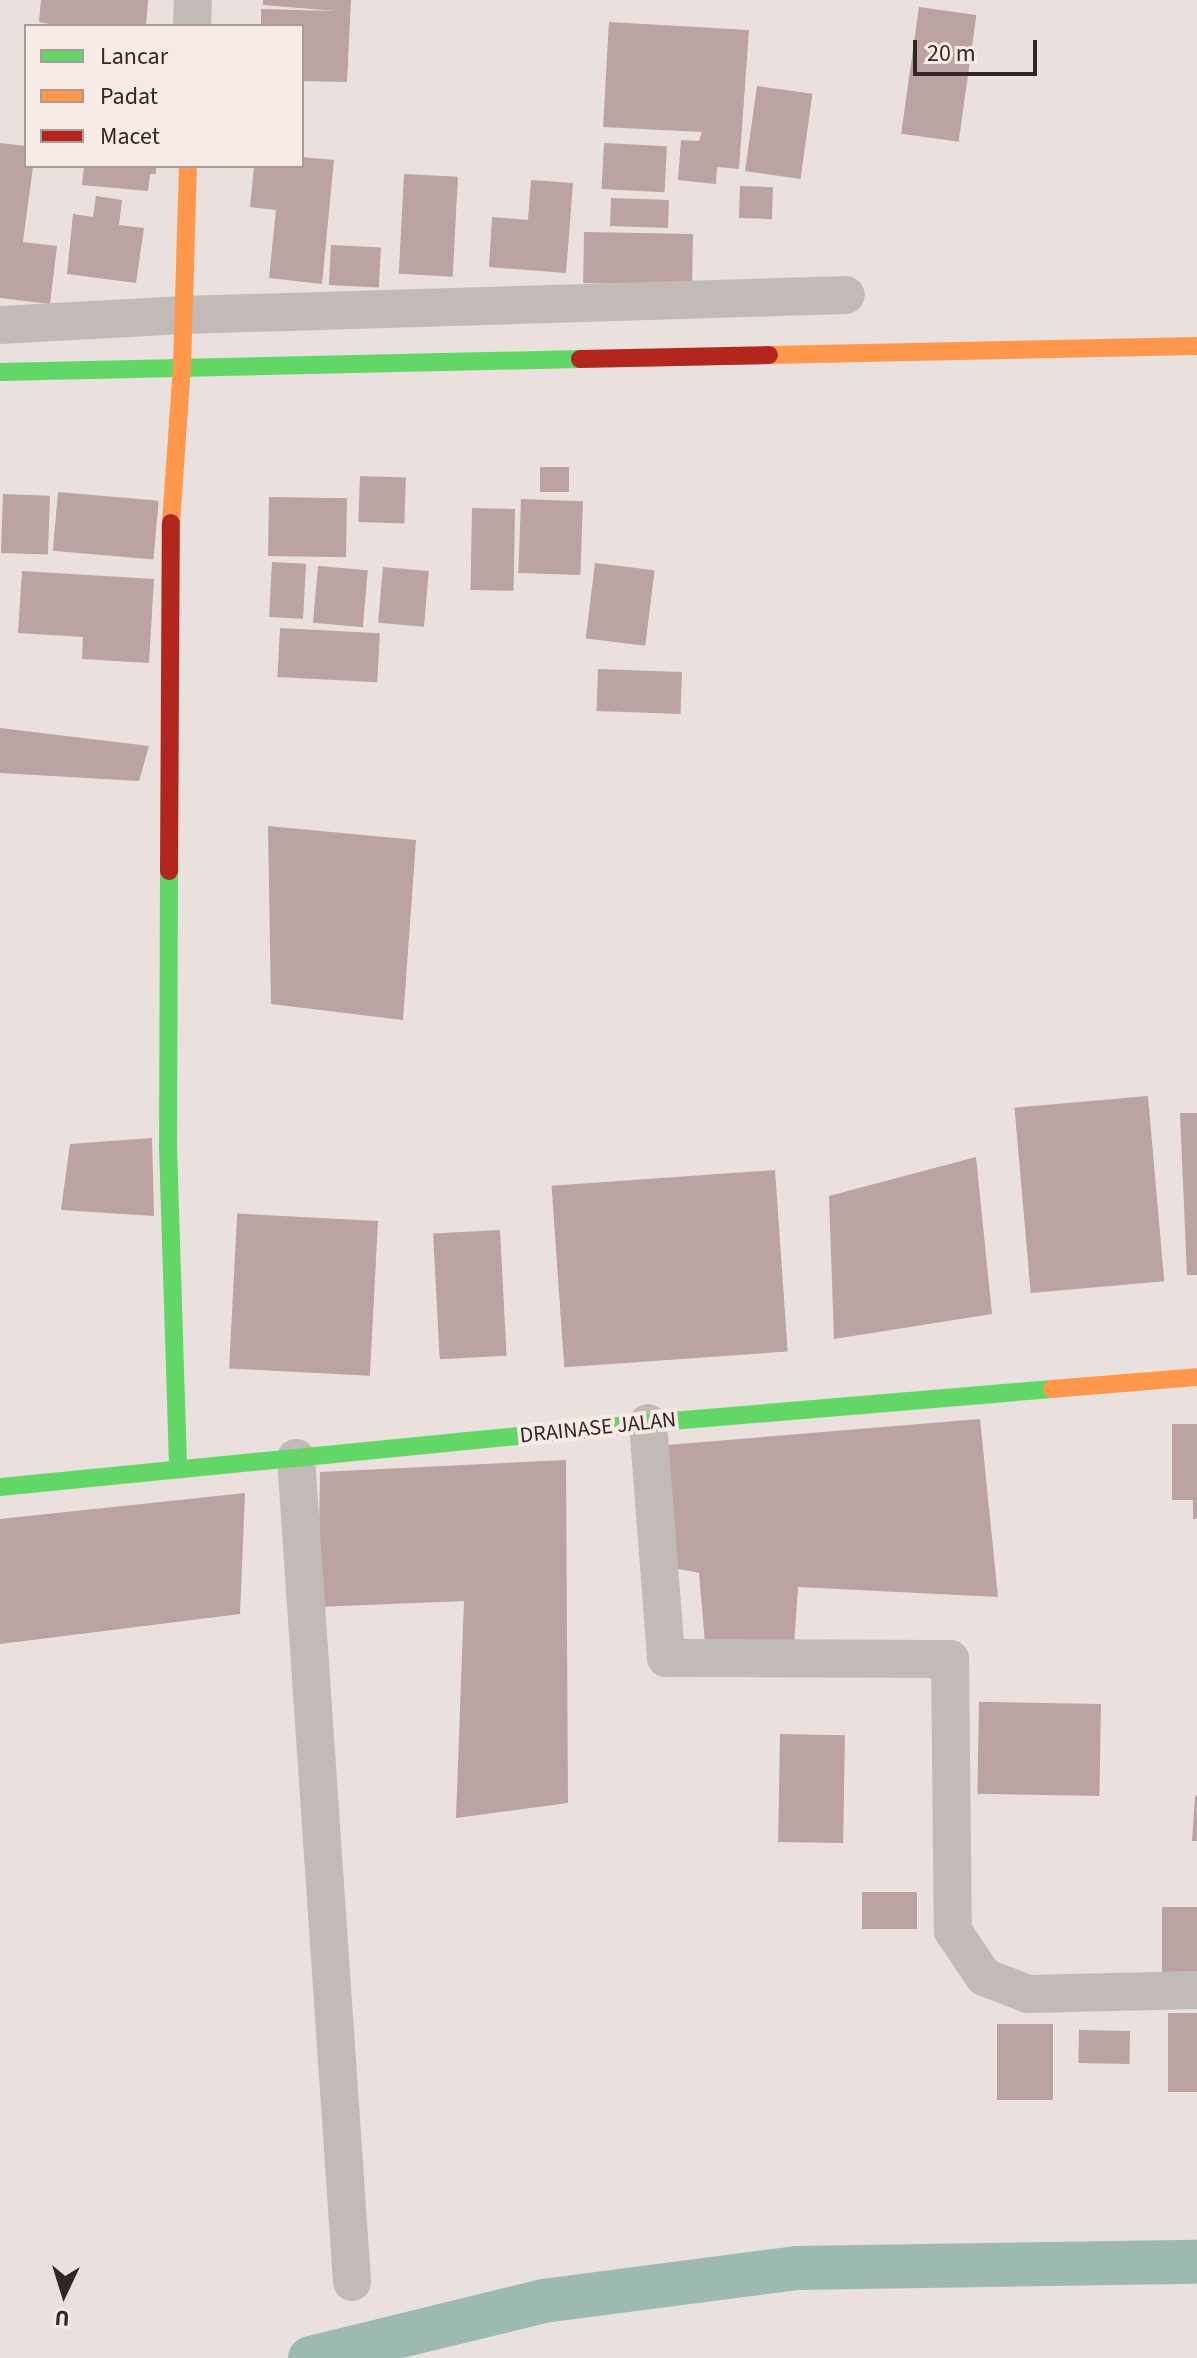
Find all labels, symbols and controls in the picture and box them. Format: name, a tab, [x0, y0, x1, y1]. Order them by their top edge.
legend	[24, 24, 304, 168]
scale bar	[917, 24, 1041, 74]
text: 20 m	[927, 36, 976, 71]
text: Lancar	[100, 39, 168, 74]
text: Padat	[100, 79, 158, 114]
text: Macet	[100, 119, 160, 154]
street label: DRAINASE JALAN	[519, 1407, 677, 1449]
north arrow	[24, 2254, 104, 2334]
text: U	[54, 2301, 71, 2334]

